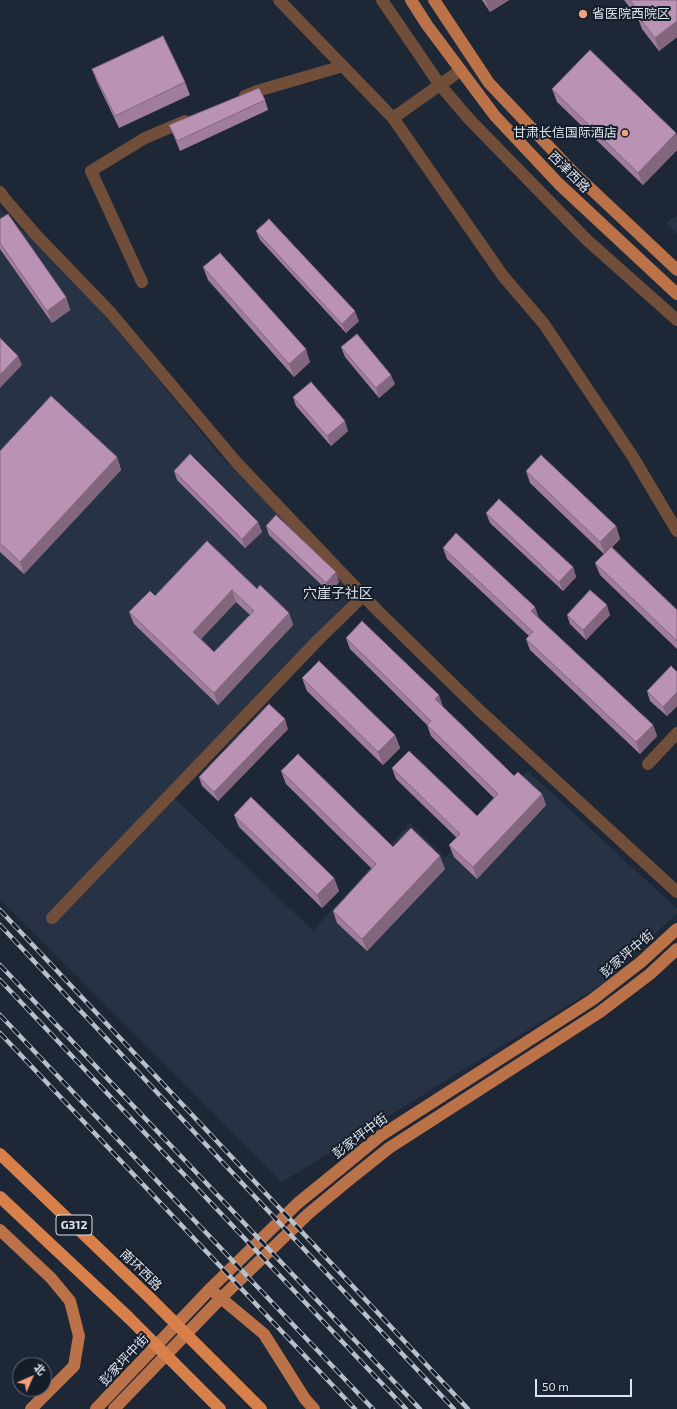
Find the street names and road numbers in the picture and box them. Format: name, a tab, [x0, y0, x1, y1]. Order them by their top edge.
street label: 西津西路	[545, 148, 593, 196]
street label: 彭家坪中街	[597, 927, 657, 981]
street label: 彭家坪中街	[329, 1110, 391, 1162]
road number: G312	[56, 1215, 92, 1235]
street label: 南环西路	[117, 1246, 165, 1294]
street label: 彭家坪中街	[96, 1331, 152, 1389]

